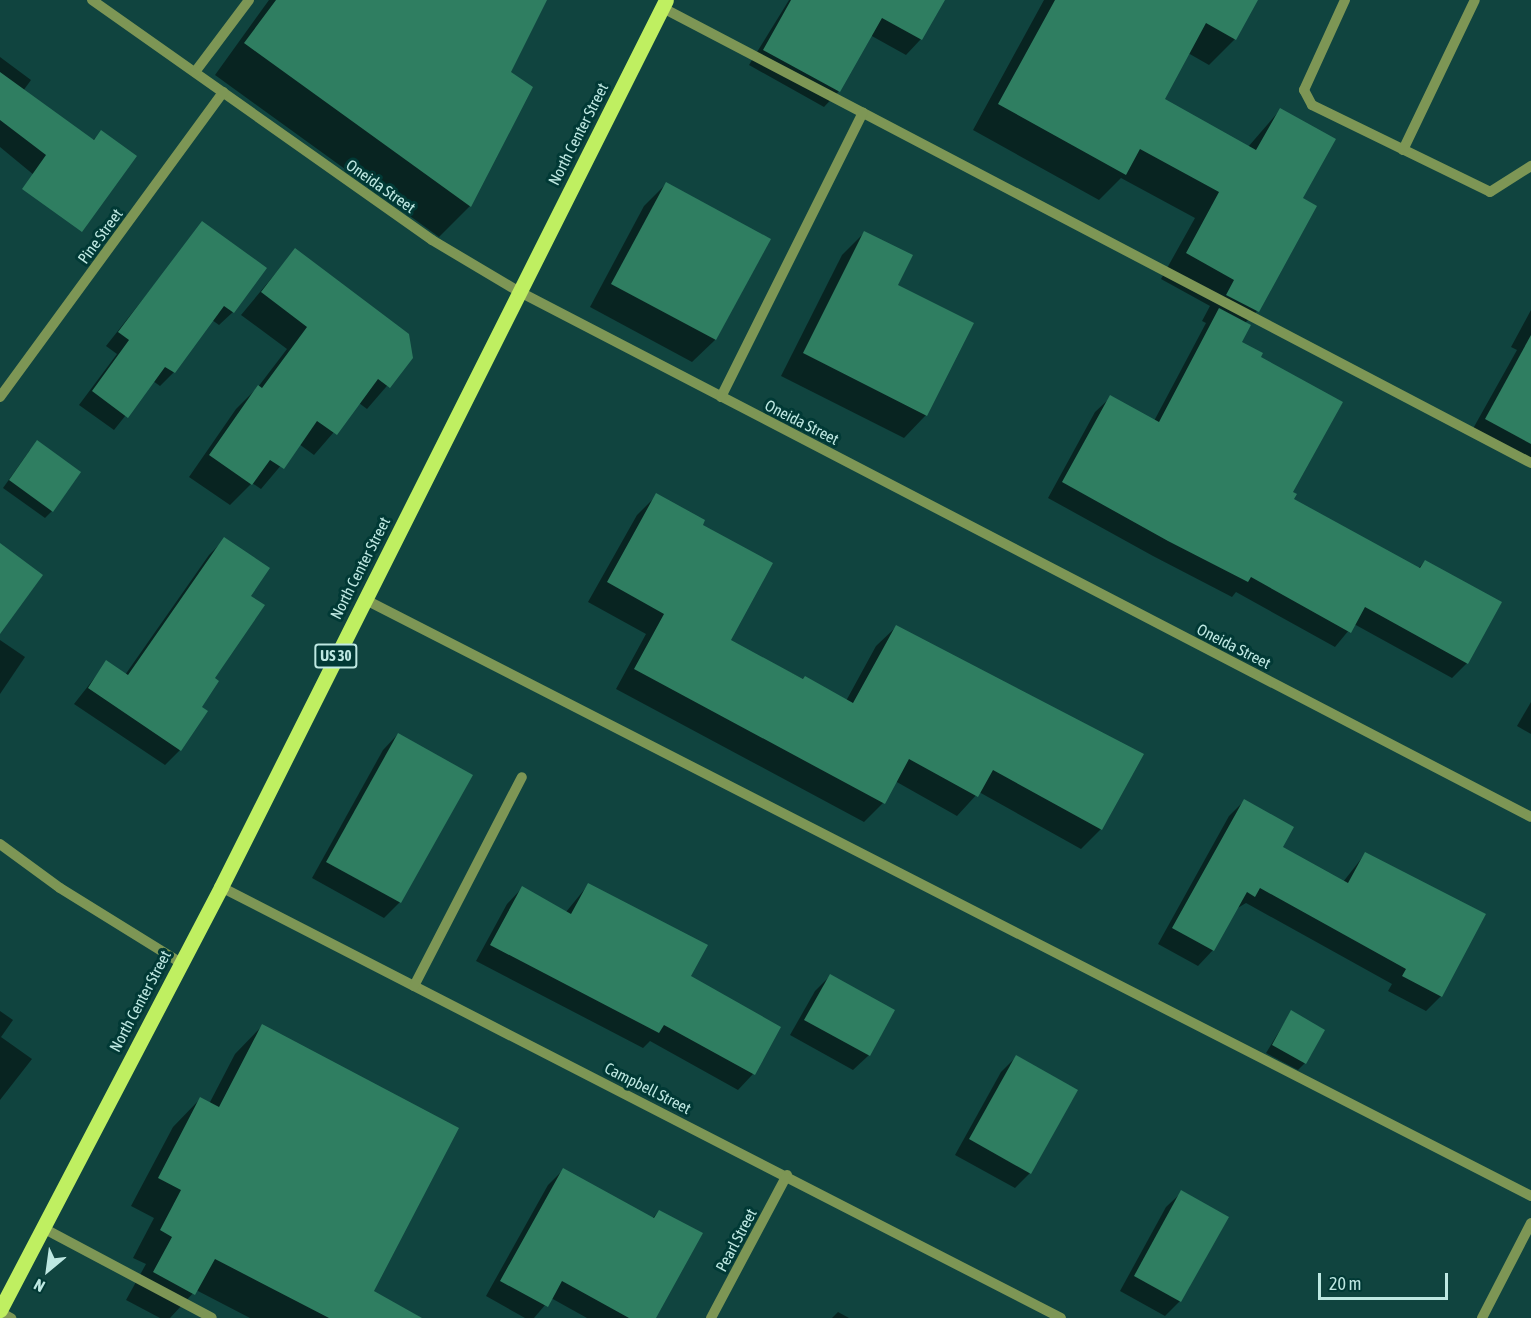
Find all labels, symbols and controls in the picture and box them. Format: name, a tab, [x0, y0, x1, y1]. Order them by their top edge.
street label: North Center Street	[544, 80, 612, 188]
street label: Oneida Street	[343, 155, 419, 217]
street label: Pine Street	[74, 205, 126, 267]
street label: Oneida Street	[762, 395, 842, 449]
street label: North Center Street	[326, 514, 394, 622]
street label: Oneida Street	[1194, 619, 1274, 673]
road number: US 30	[314, 644, 358, 668]
street label: North Center Street	[105, 947, 175, 1055]
street label: Campbell Street	[602, 1058, 694, 1118]
street label: Pearl Street	[711, 1205, 761, 1275]
north arrow	[18, 1240, 78, 1300]
scale bar	[1321, 1261, 1452, 1299]
text: 20 m	[1329, 1273, 1361, 1294]
text: N	[31, 1276, 48, 1296]

